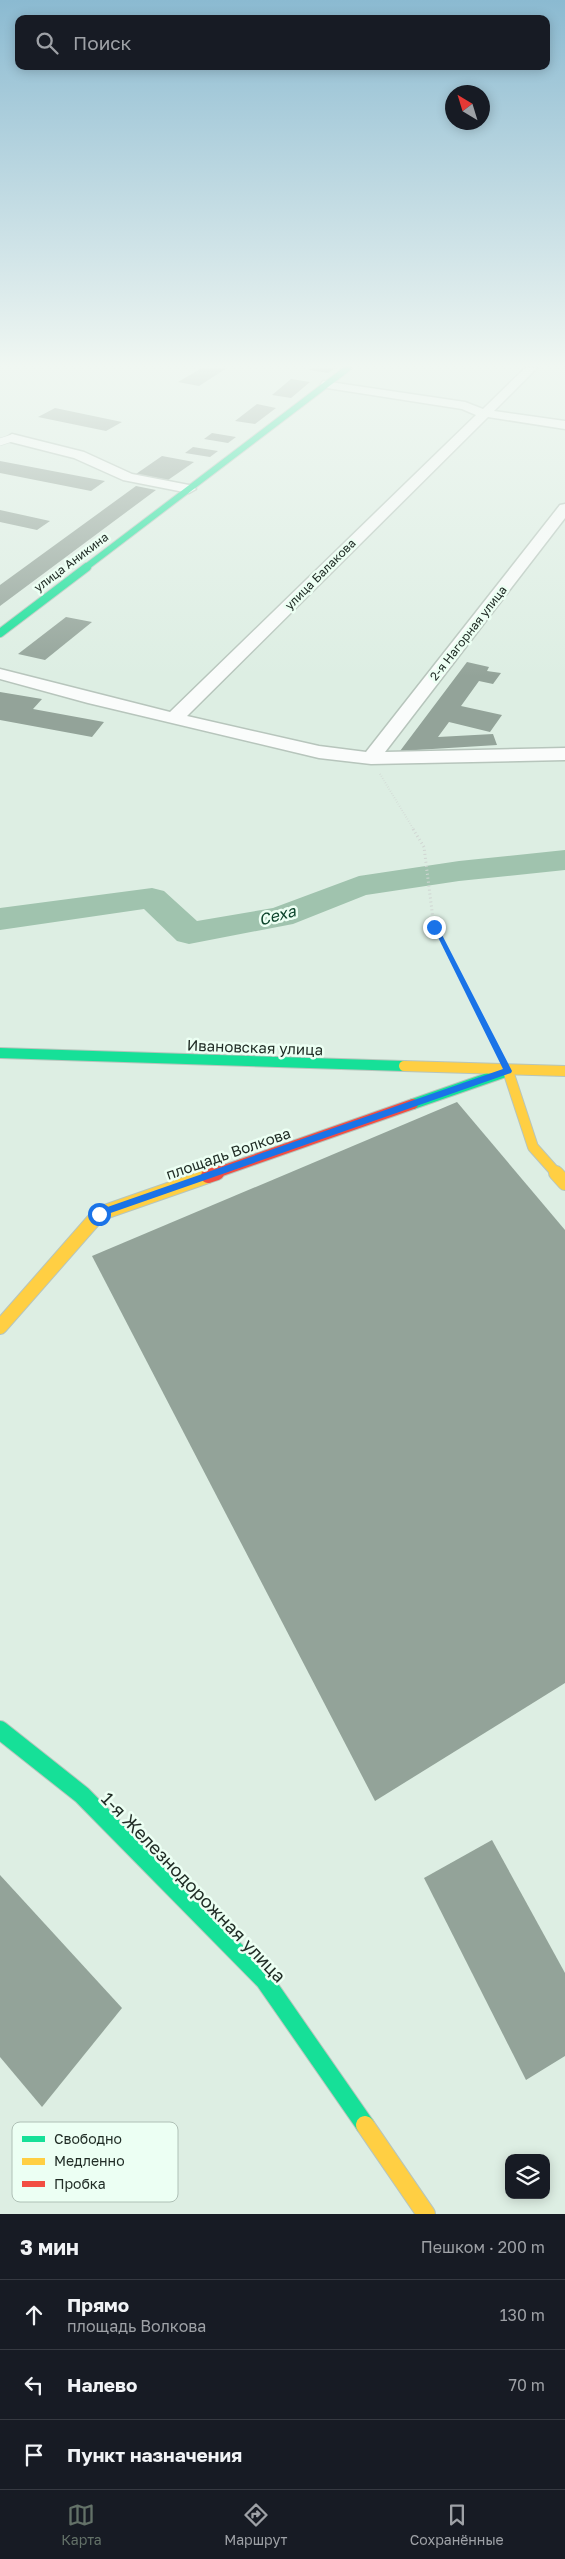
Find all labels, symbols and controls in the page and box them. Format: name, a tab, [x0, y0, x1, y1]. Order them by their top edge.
search box	[15, 15, 550, 70]
icon: search	[33, 29, 61, 57]
text: Поиск	[73, 31, 132, 54]
north arrow	[445, 85, 490, 130]
street label: улица Аникина	[31, 529, 111, 595]
street label: улица Балакова	[281, 535, 359, 613]
street label: 2-я Нагорная улица	[426, 583, 510, 683]
water label: Сеха	[256, 900, 299, 930]
route end	[423, 916, 446, 939]
street label: Ивановская улица	[187, 1036, 323, 1058]
street label: площадь Волкова	[163, 1123, 293, 1183]
route start	[88, 1203, 111, 1226]
street label: 1-я Железнодорожная улица	[97, 1787, 291, 1987]
legend	[12, 2122, 178, 2202]
text: Свободно	[54, 2130, 122, 2147]
text: Медленно	[54, 2152, 125, 2169]
map controls	[505, 2154, 550, 2199]
button: layers	[505, 2154, 550, 2199]
text: Пробка	[54, 2175, 106, 2192]
text: 3 мин	[20, 2234, 79, 2260]
text: Пешком · 200 m	[421, 2237, 545, 2257]
text: Прямо	[67, 2293, 129, 2316]
icon: ahead	[20, 2301, 48, 2329]
text: 130 m	[500, 2305, 545, 2325]
text: площадь Волкова	[67, 2316, 206, 2336]
icon: left	[20, 2371, 48, 2399]
text: Налево	[67, 2373, 137, 2396]
text: 70 m	[508, 2375, 545, 2395]
icon: arrive	[20, 2441, 48, 2469]
text: Пункт назначения	[67, 2443, 242, 2466]
tab: Карта	[61, 2501, 102, 2548]
tab: Маршрут	[224, 2501, 287, 2548]
tab: Сохранённые	[410, 2501, 504, 2548]

